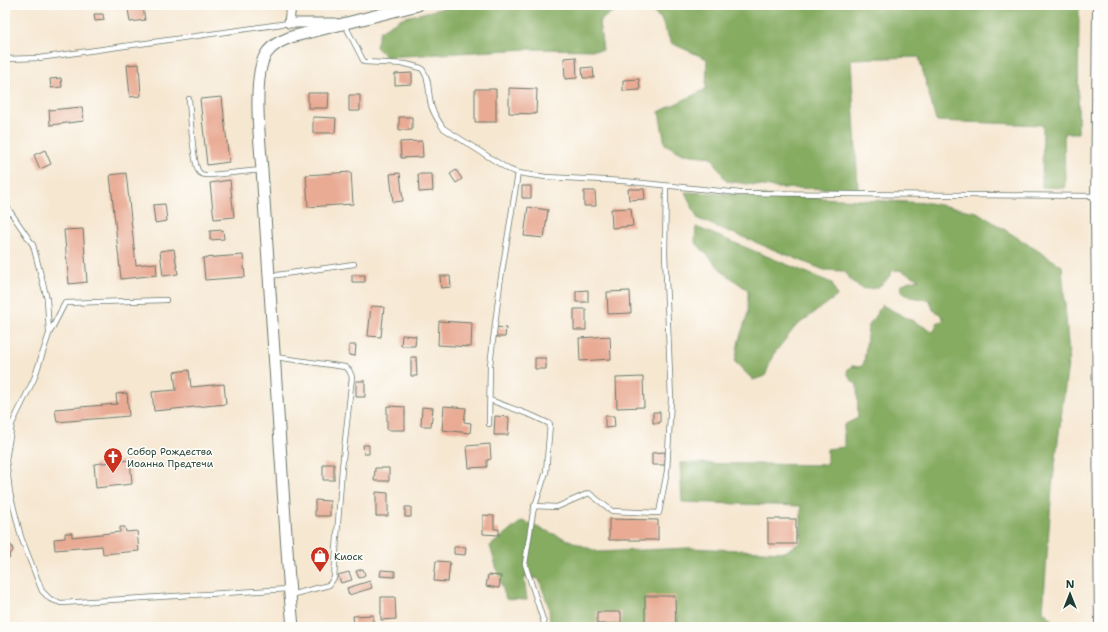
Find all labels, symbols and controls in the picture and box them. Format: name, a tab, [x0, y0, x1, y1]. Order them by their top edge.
place label: Собор Рождества Иоанна Предтечи	[127, 445, 214, 470]
church icon: Собор Рождества Иоанна Предтечи	[102, 446, 124, 474]
shop icon: Киоск	[309, 545, 331, 573]
place label: Киоск	[334, 550, 363, 563]
north arrow	[1050, 574, 1090, 614]
text: N	[1066, 577, 1075, 592]

